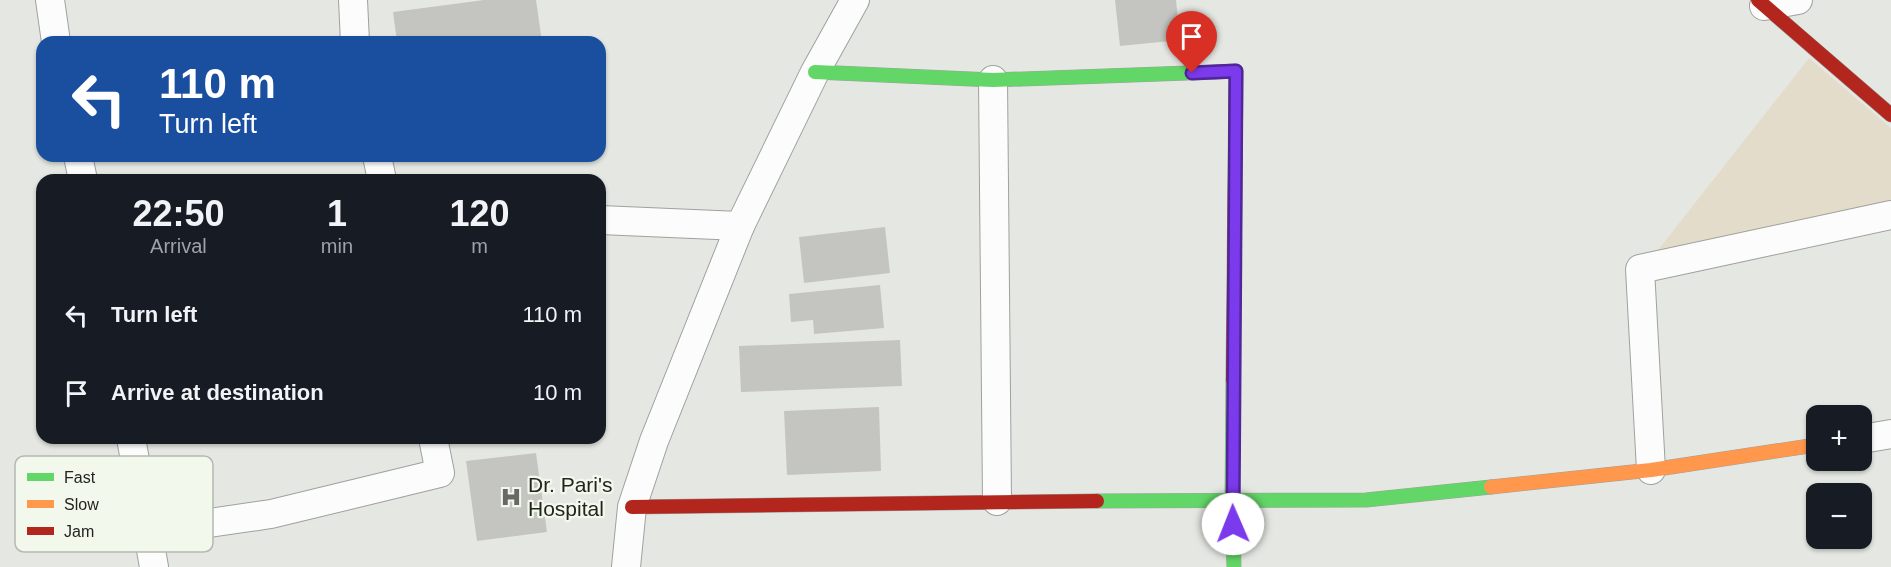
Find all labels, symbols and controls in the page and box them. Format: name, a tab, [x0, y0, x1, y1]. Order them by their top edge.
pin	[1166, 11, 1217, 73]
icon: arrive	[1175, 20, 1208, 53]
icon: left	[60, 60, 138, 138]
text: 110 m	[159, 60, 276, 107]
text: Turn left	[159, 109, 257, 139]
text: 22:50	[132, 193, 224, 234]
text: 1	[327, 193, 347, 234]
text: 120	[449, 193, 510, 234]
text: Arrival	[150, 235, 207, 257]
text: min	[321, 235, 353, 257]
text: m	[471, 235, 488, 257]
icon: left	[60, 299, 93, 332]
text: Turn left	[111, 302, 197, 327]
text: 110 m	[522, 302, 582, 327]
icon: arrive	[60, 377, 93, 410]
text: Arrive at destination	[111, 380, 324, 405]
text: 10 m	[533, 380, 582, 405]
map controls	[1806, 405, 1872, 549]
button: +	[1806, 405, 1872, 471]
legend	[15, 456, 213, 552]
text: Fast	[64, 469, 96, 486]
place label: Dr. Pari's Hospital	[528, 473, 613, 520]
button: −	[1806, 483, 1872, 549]
hospital icon: Dr. Pari's Hospital	[499, 485, 523, 509]
position arrow	[1201, 492, 1265, 556]
text: Slow	[64, 496, 99, 513]
text: Jam	[64, 523, 94, 540]

